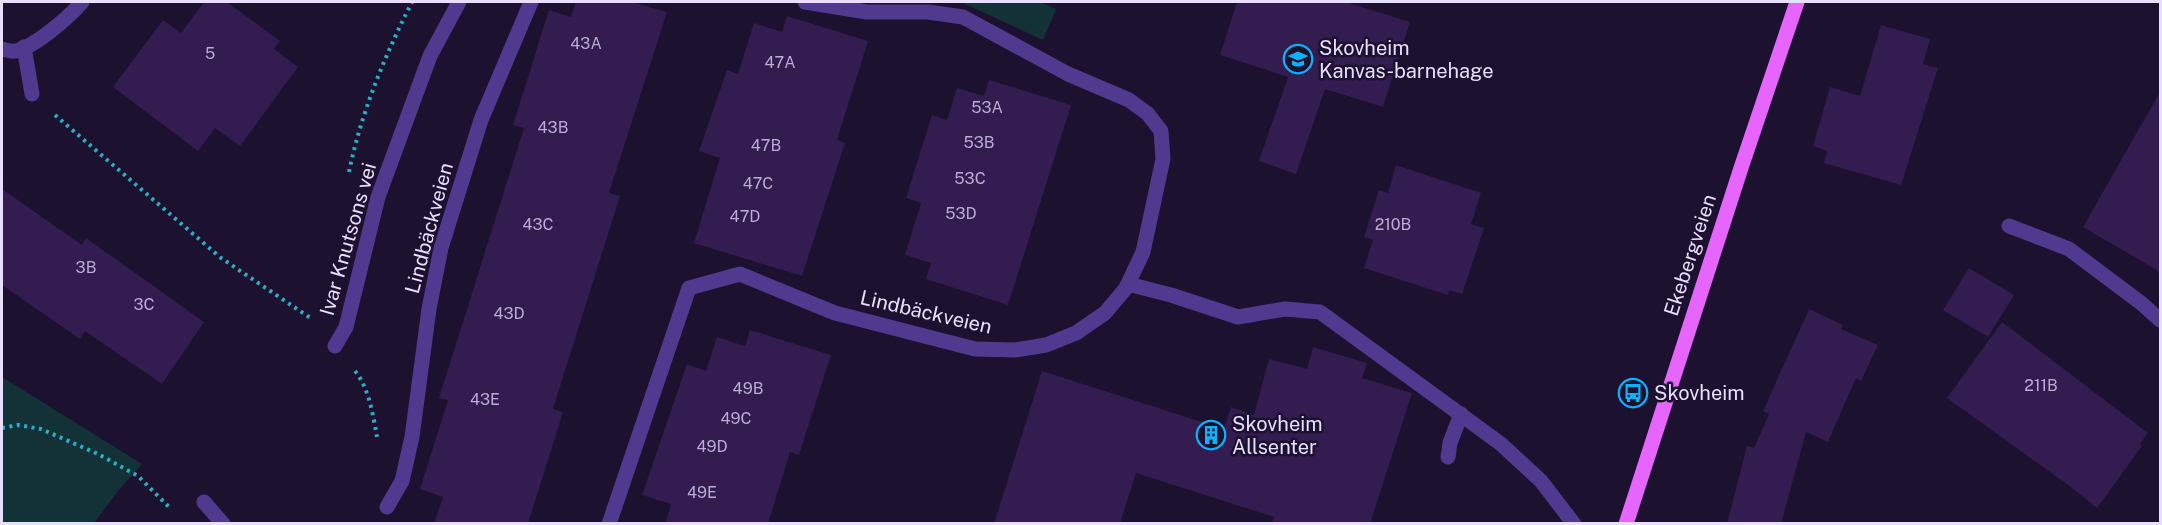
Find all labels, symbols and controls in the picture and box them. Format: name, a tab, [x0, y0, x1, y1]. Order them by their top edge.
house number: 43A	[570, 34, 602, 53]
place label: Skovheim Kanvas-barnehage	[1319, 36, 1494, 83]
school or university icon: Skovheim Kanvas-barnehage	[1282, 43, 1314, 75]
house number: 5	[205, 44, 215, 63]
house number: 47A	[764, 53, 796, 72]
house number: 53A	[971, 98, 1003, 117]
house number: 43B	[538, 118, 568, 137]
house number: 53B	[963, 133, 995, 152]
house number: 47B	[751, 136, 781, 155]
street label: Ivar Knutsons vei	[315, 160, 381, 318]
street label: Lindbäckveien	[400, 160, 458, 296]
house number: 53C	[954, 169, 986, 188]
house number: 47C	[743, 174, 773, 193]
street label: Ekebergveien	[1659, 191, 1721, 319]
house number: 53D	[945, 204, 977, 223]
house number: 47D	[730, 207, 760, 226]
house number: 43C	[522, 215, 554, 234]
house number: 210B	[1375, 215, 1411, 234]
house number: 3B	[76, 258, 96, 277]
street label: Lindbäckveien	[858, 285, 994, 339]
house number: 3C	[133, 295, 155, 314]
house number: 43D	[493, 304, 525, 323]
house number: 211B	[2024, 376, 2058, 395]
bus stop icon: Skovheim	[1617, 377, 1649, 409]
house number: 49B	[733, 379, 763, 398]
place label: Skovheim	[1654, 381, 1745, 405]
house number: 43E	[470, 390, 500, 409]
house number: 49C	[720, 409, 752, 428]
place label: Skovheim Allsenter	[1232, 412, 1323, 459]
building icon: Skovheim Allsenter	[1195, 419, 1227, 451]
house number: 49D	[696, 437, 728, 456]
house number: 49E	[687, 483, 717, 502]

